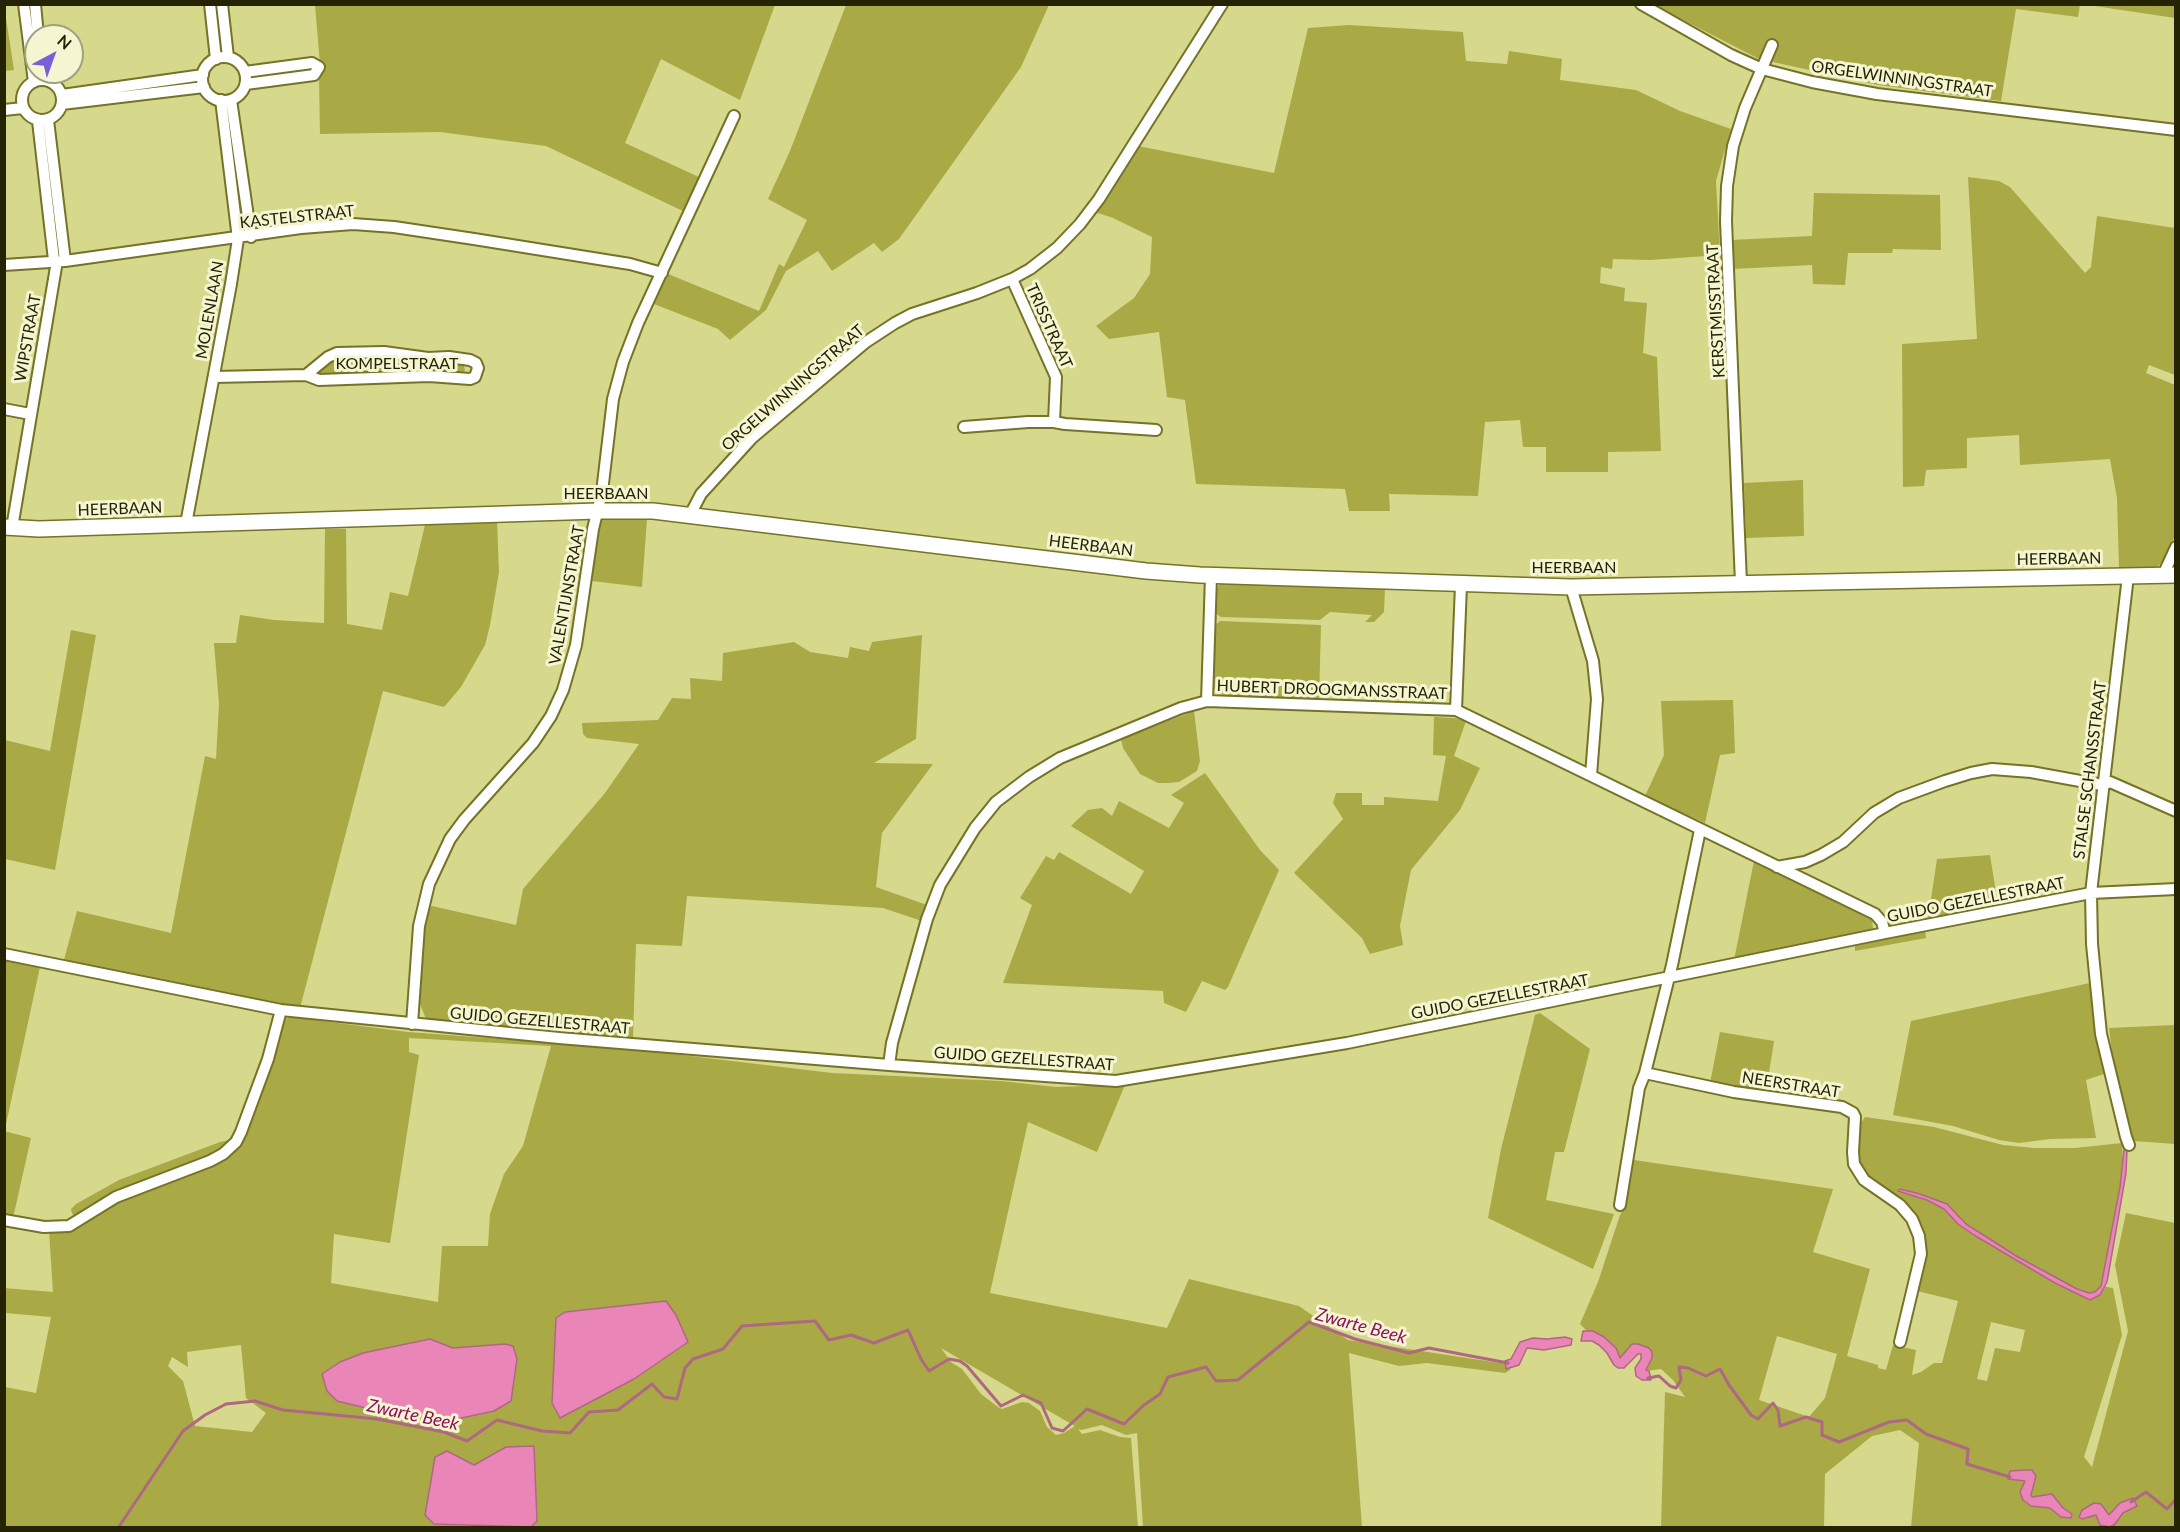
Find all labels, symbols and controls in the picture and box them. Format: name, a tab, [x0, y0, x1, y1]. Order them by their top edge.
north arrow	[24, 24, 84, 84]
text: N	[54, 30, 76, 53]
street label: ORGELWINNINGSTRAAT	[1810, 57, 1994, 101]
street label: KASTELSTRAAT	[239, 201, 355, 233]
street label: KERSTMISSTRAAT	[1703, 244, 1729, 378]
street label: MOLENLAAN	[192, 259, 228, 361]
street label: TRISSTRAAT	[1022, 281, 1076, 371]
street label: WIPSTRAAT	[11, 293, 45, 383]
street label: ORGELWINNINGSTRAAT	[718, 321, 868, 455]
street label: KOMPELSTRAAT	[336, 354, 458, 374]
street label: HEERBAAN	[564, 484, 648, 504]
street label: HEERBAAN	[77, 498, 163, 520]
street label: VALENTIJNSTRAAT	[545, 524, 589, 666]
street label: HEERBAAN	[1048, 531, 1134, 561]
street label: HEERBAAN	[2016, 549, 2102, 569]
street label: HEERBAAN	[1532, 558, 1616, 578]
street label: HUBERT DROOGMANSSTRAAT	[1216, 676, 1448, 704]
street label: STALSE SCHANSSTRAAT	[2070, 680, 2110, 860]
street label: GUIDO GEZELLESTRAAT	[1886, 873, 2066, 927]
street label: GUIDO GEZELLESTRAAT	[1410, 970, 1590, 1024]
street label: GUIDO GEZELLESTRAAT	[449, 1004, 631, 1038]
street label: GUIDO GEZELLESTRAAT	[933, 1043, 1115, 1075]
street label: NEERSTRAAT	[1741, 1068, 1841, 1102]
water label: Zwarte Beek	[1313, 1304, 1409, 1348]
water label: Zwarte Beek	[365, 1395, 461, 1435]

